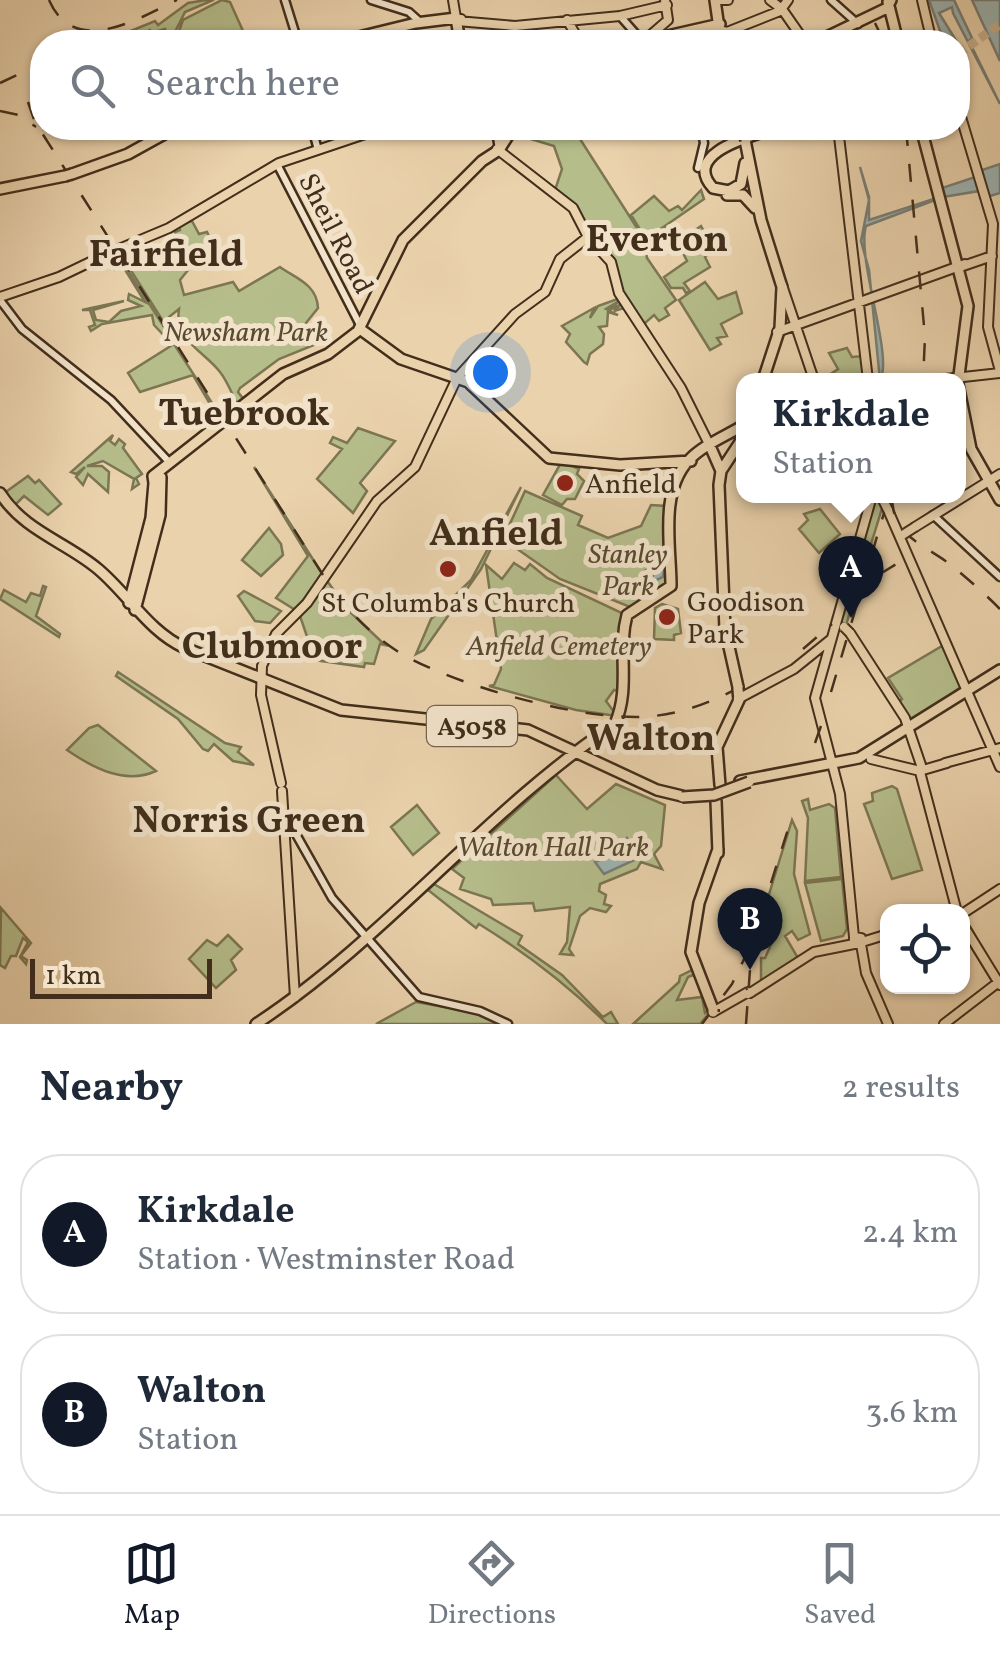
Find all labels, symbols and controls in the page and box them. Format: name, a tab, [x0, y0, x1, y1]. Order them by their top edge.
search box	[30, 30, 970, 140]
icon: search	[65, 58, 120, 113]
text: Search here	[145, 59, 340, 112]
street label: Sheil Road	[288, 167, 382, 301]
district label: Everton	[586, 215, 728, 268]
district label: Fairfield	[89, 230, 243, 283]
park label: Newsham Park	[164, 314, 328, 353]
your location	[465, 347, 516, 398]
popup	[736, 373, 966, 503]
district label: Tuebrook	[158, 389, 330, 442]
text: Kirkdale	[772, 390, 930, 443]
text: Station	[772, 443, 874, 487]
place label: Anfield	[585, 466, 676, 505]
marker: Anfield	[554, 472, 576, 494]
district label: Anfield	[429, 509, 563, 562]
park label: Stanley Park	[588, 536, 668, 607]
pin: A	[818, 536, 884, 618]
marker: St Columba's Church	[437, 558, 459, 580]
place label: Goodison Park	[687, 584, 805, 655]
place label: St Columba's Church	[321, 585, 575, 624]
marker: Goodison Park	[656, 606, 678, 628]
district label: Clubmoor	[182, 622, 362, 675]
park label: Anfield Cemetery	[465, 628, 652, 667]
road number: A5058	[427, 706, 517, 746]
district label: Walton	[586, 714, 716, 767]
district label: Norris Green	[133, 796, 365, 849]
park label: Walton Hall Park	[457, 829, 649, 868]
pin: B	[718, 888, 782, 970]
map controls	[880, 904, 970, 994]
button: locate	[880, 904, 970, 994]
scale bar	[30, 954, 212, 998]
text: 1 km	[45, 957, 102, 996]
text: Nearby	[40, 1060, 183, 1119]
text: 2 results	[842, 1067, 960, 1111]
text: Kirkdale	[137, 1186, 295, 1239]
text: A	[63, 1212, 86, 1256]
text: 2.4 km	[862, 1212, 958, 1256]
text: Station · Westminster Road	[137, 1239, 515, 1283]
text: Walton	[137, 1366, 266, 1419]
text: B	[64, 1392, 85, 1436]
text: 3.6 km	[866, 1392, 958, 1436]
text: Station	[137, 1419, 238, 1463]
tab: Map	[124, 1536, 180, 1635]
tab: Directions	[428, 1536, 556, 1635]
tab: Saved	[804, 1536, 876, 1635]

